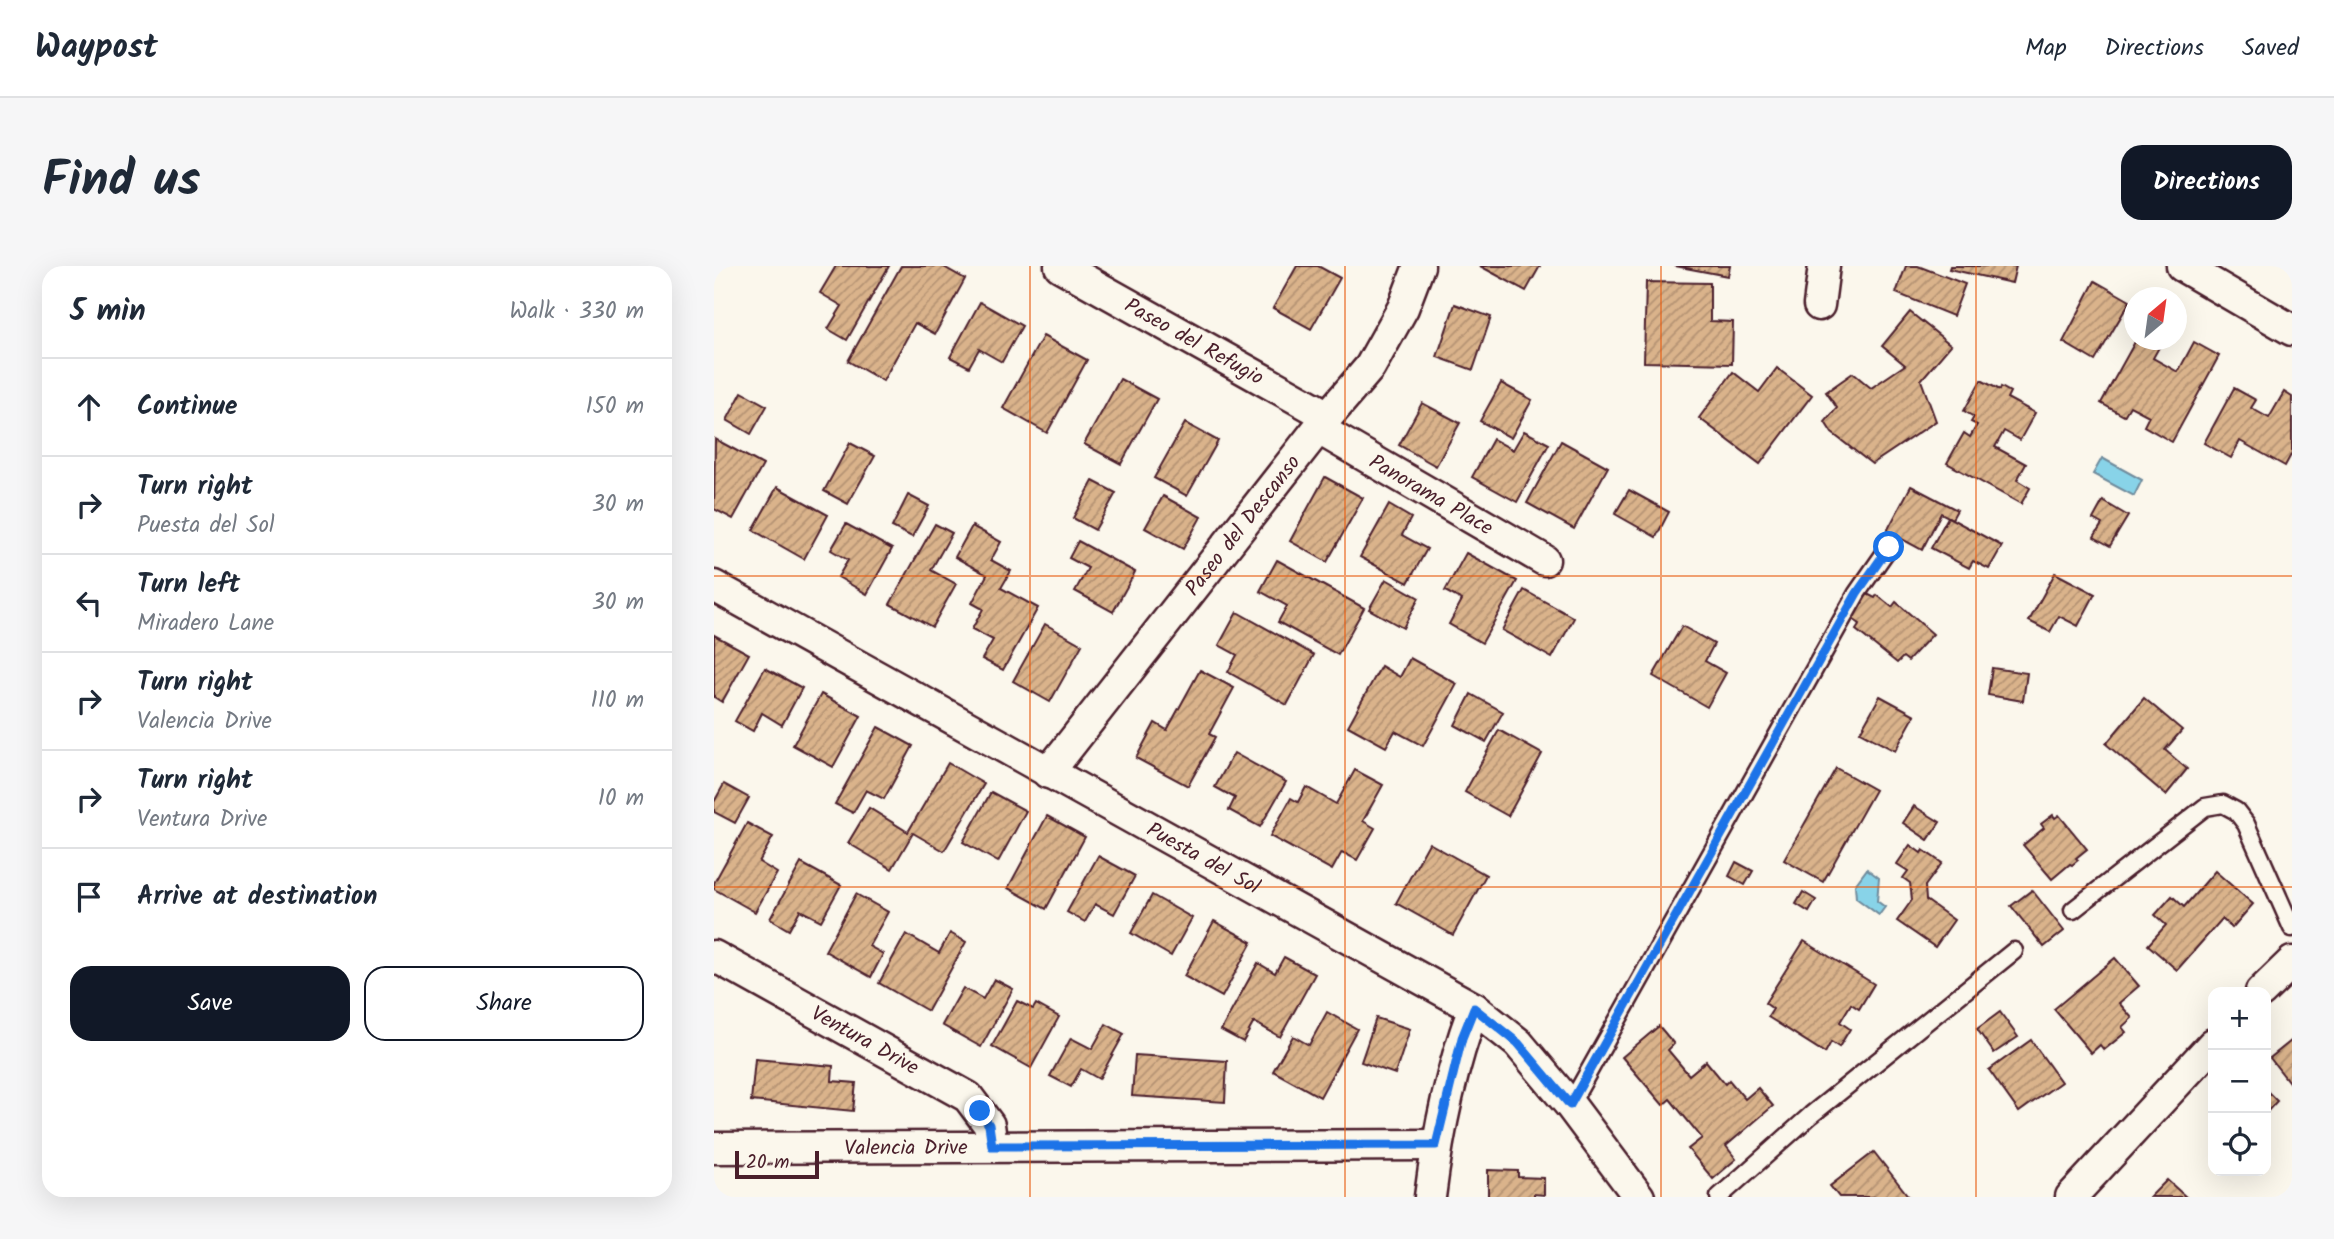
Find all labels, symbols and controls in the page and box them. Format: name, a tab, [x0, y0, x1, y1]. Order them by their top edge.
text: Waypost	[35, 22, 158, 75]
text: Map	[2025, 29, 2067, 68]
text: Directions	[2105, 29, 2204, 68]
text: Saved	[2242, 29, 2299, 68]
text: Find us	[42, 143, 200, 221]
button: Directions	[2121, 145, 2292, 220]
north arrow	[2124, 287, 2187, 350]
text: 5 min	[70, 288, 146, 336]
street label: Paseo del Refugio	[1118, 290, 1269, 395]
text: Walk · 330 m	[510, 294, 644, 330]
text: Continue	[137, 386, 238, 428]
icon: ahead	[70, 388, 108, 426]
text: 150 m	[585, 389, 644, 425]
street label: Panorama Place	[1362, 446, 1499, 545]
street label: Paseo del Descanso	[1178, 448, 1310, 604]
text: Turn right	[137, 466, 253, 508]
icon: right	[70, 486, 108, 524]
text: 30 m	[592, 487, 644, 523]
text: Puesta del Sol	[137, 508, 275, 544]
route start	[1873, 531, 1904, 562]
text: Turn left	[137, 564, 240, 606]
icon: left	[70, 584, 108, 622]
text: 30 m	[592, 585, 644, 621]
text: Miradero Lane	[137, 606, 274, 642]
text: Turn right	[137, 662, 253, 704]
icon: right	[70, 682, 108, 720]
text: 110 m	[591, 683, 644, 719]
text: Valencia Drive	[137, 704, 272, 740]
text: Turn right	[137, 760, 253, 802]
icon: right	[70, 780, 108, 818]
text: 10 m	[598, 781, 644, 817]
text: Ventura Drive	[137, 802, 267, 838]
street label: Puesta del Sol	[1140, 814, 1266, 904]
text: Arrive at destination	[137, 876, 377, 918]
icon: arrive	[70, 878, 108, 916]
button: Save	[70, 966, 350, 1041]
button: Share	[364, 966, 644, 1041]
map controls	[2208, 987, 2271, 1176]
button: +	[2208, 987, 2271, 1050]
street label: Ventura Drive	[804, 998, 925, 1085]
button: −	[2208, 1050, 2271, 1113]
route end	[964, 1095, 995, 1126]
button: locate	[2208, 1113, 2271, 1176]
street label: Valencia Drive	[844, 1132, 968, 1165]
scale bar	[735, 1148, 819, 1180]
text: 20 m	[746, 1148, 789, 1178]

